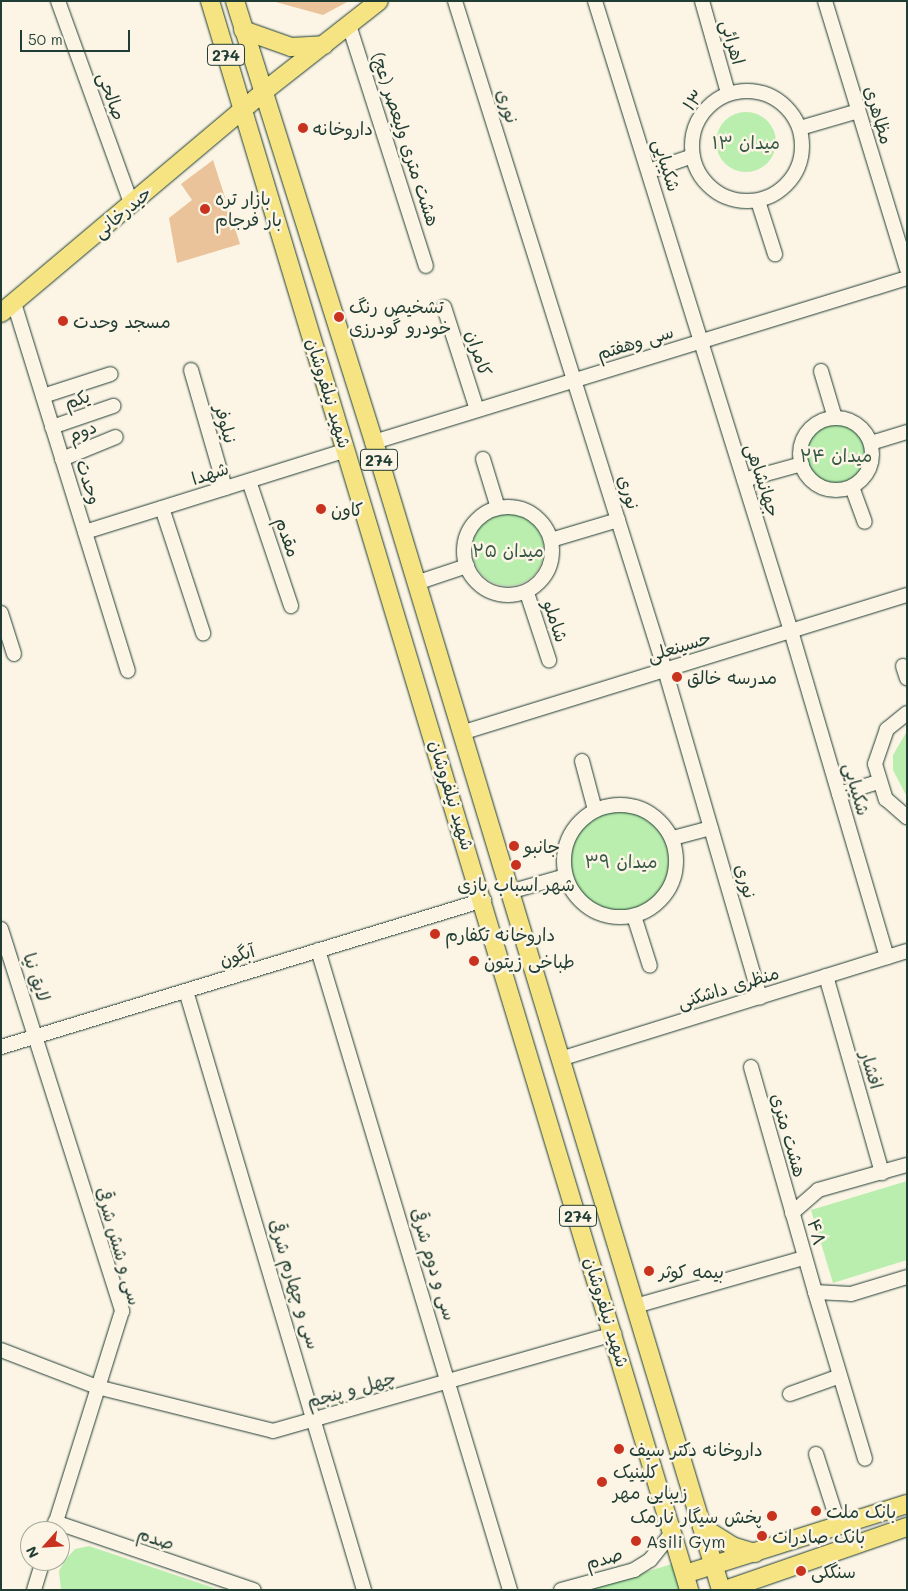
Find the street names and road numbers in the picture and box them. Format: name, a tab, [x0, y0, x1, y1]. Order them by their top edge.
street label: اهرائی	[716, 17, 750, 67]
road number: 274	[206, 42, 246, 68]
street label: هشت متری ولیعصر (عج)	[368, 49, 444, 229]
street label: صالحی	[93, 69, 131, 123]
street label: مظاهری	[860, 83, 898, 147]
street label: ۱۳	[678, 85, 708, 115]
street label: نوری	[492, 86, 524, 126]
street label: شکیبایی	[649, 136, 685, 194]
street label: حیدرخانی	[89, 181, 155, 243]
street label: سی وهفتم	[594, 320, 676, 364]
street label: کامران	[462, 327, 496, 379]
street label: شهید نیلفروشان	[302, 335, 356, 451]
street label: یکم	[61, 385, 93, 413]
street label: نیلوفر	[210, 402, 242, 446]
street label: دوم	[64, 415, 100, 447]
street label: جهانشاهی	[741, 441, 785, 519]
road number: 274	[359, 446, 399, 474]
street label: وحدت	[72, 457, 106, 507]
street label: شهدا	[189, 457, 231, 489]
street label: نوری	[614, 472, 644, 512]
street label: مقدم	[271, 514, 305, 560]
street label: شاملو	[539, 597, 573, 645]
street label: حسینعلی	[644, 626, 714, 666]
street label: شهید نیلفروشان	[425, 737, 479, 853]
street label: شکیبایی	[839, 760, 875, 818]
street label: نوری	[731, 861, 761, 901]
street label: آبگون	[217, 939, 257, 971]
street label: لایق نیا	[19, 950, 55, 1004]
street label: منظری داشکنی	[675, 961, 781, 1013]
street label: افشار	[856, 1049, 888, 1091]
street label: هشت متری	[767, 1091, 811, 1179]
street label: سی و شش شرقی	[92, 1184, 146, 1308]
road number: 274	[558, 1202, 598, 1230]
street label: سی و دوم شرقی	[407, 1205, 461, 1323]
street label: سی و چهارم شرقی	[265, 1216, 325, 1352]
street label: ۴۸	[803, 1217, 831, 1247]
street label: شهید نیلفروشان	[580, 1254, 634, 1370]
street label: چهل و پنجم	[304, 1366, 398, 1412]
street label: صدم	[135, 1522, 177, 1554]
street label: صدم	[583, 1542, 625, 1574]

